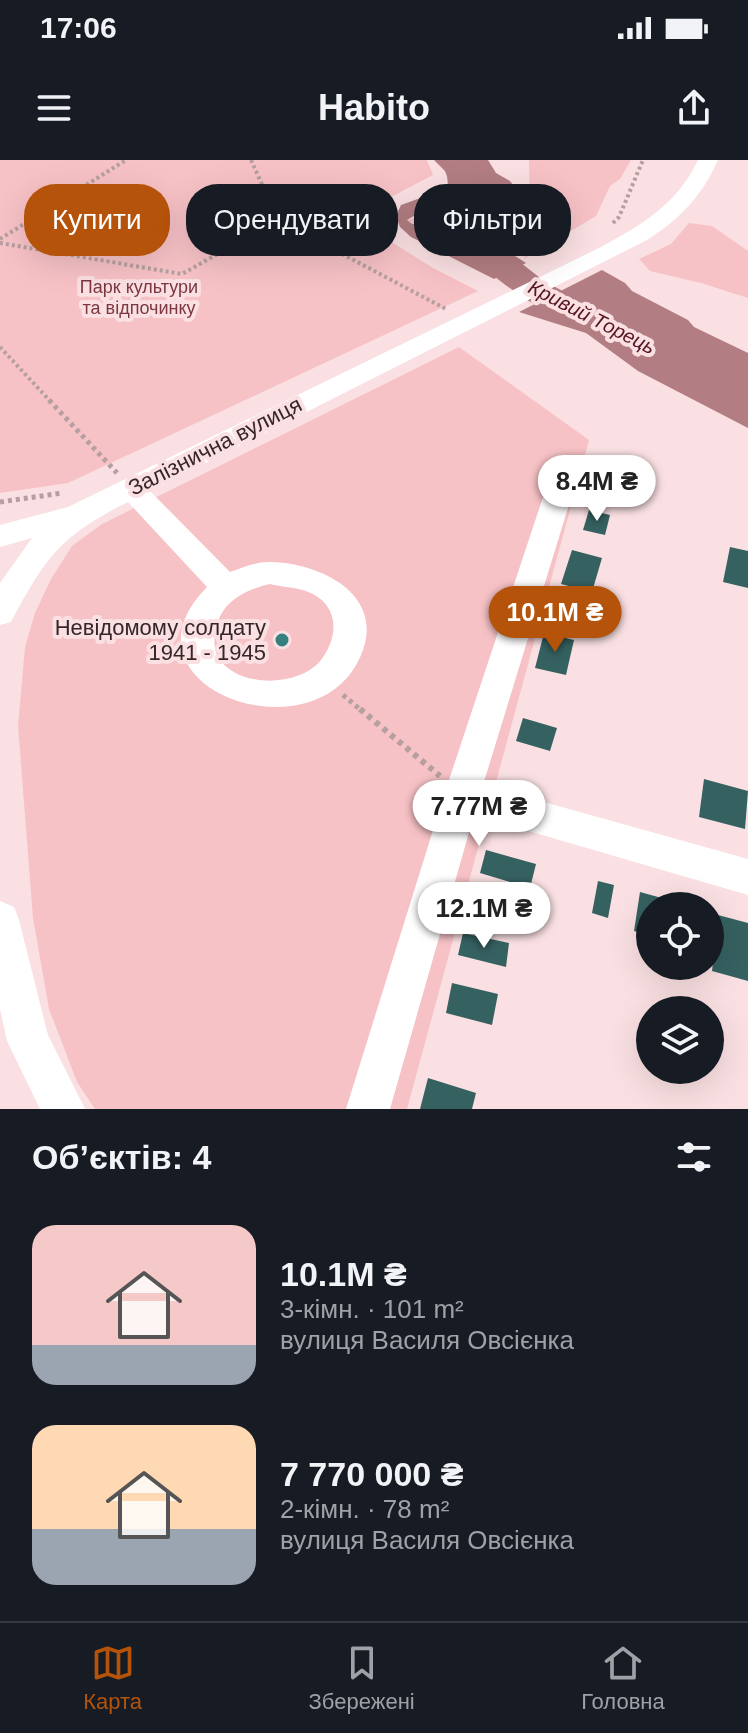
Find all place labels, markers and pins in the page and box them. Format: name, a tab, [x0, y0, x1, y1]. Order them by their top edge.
pin: 8.4M ₴	[532, 455, 662, 523]
pin: 10.1M ₴	[481, 586, 629, 654]
place label: Невідомому солдату 1941 - 1945	[55, 615, 266, 665]
marker: Невідомому солдату 1941 - 1945	[273, 631, 291, 649]
pin: 7.77M ₴	[405, 780, 553, 848]
pin: 12.1M ₴	[410, 882, 558, 950]

